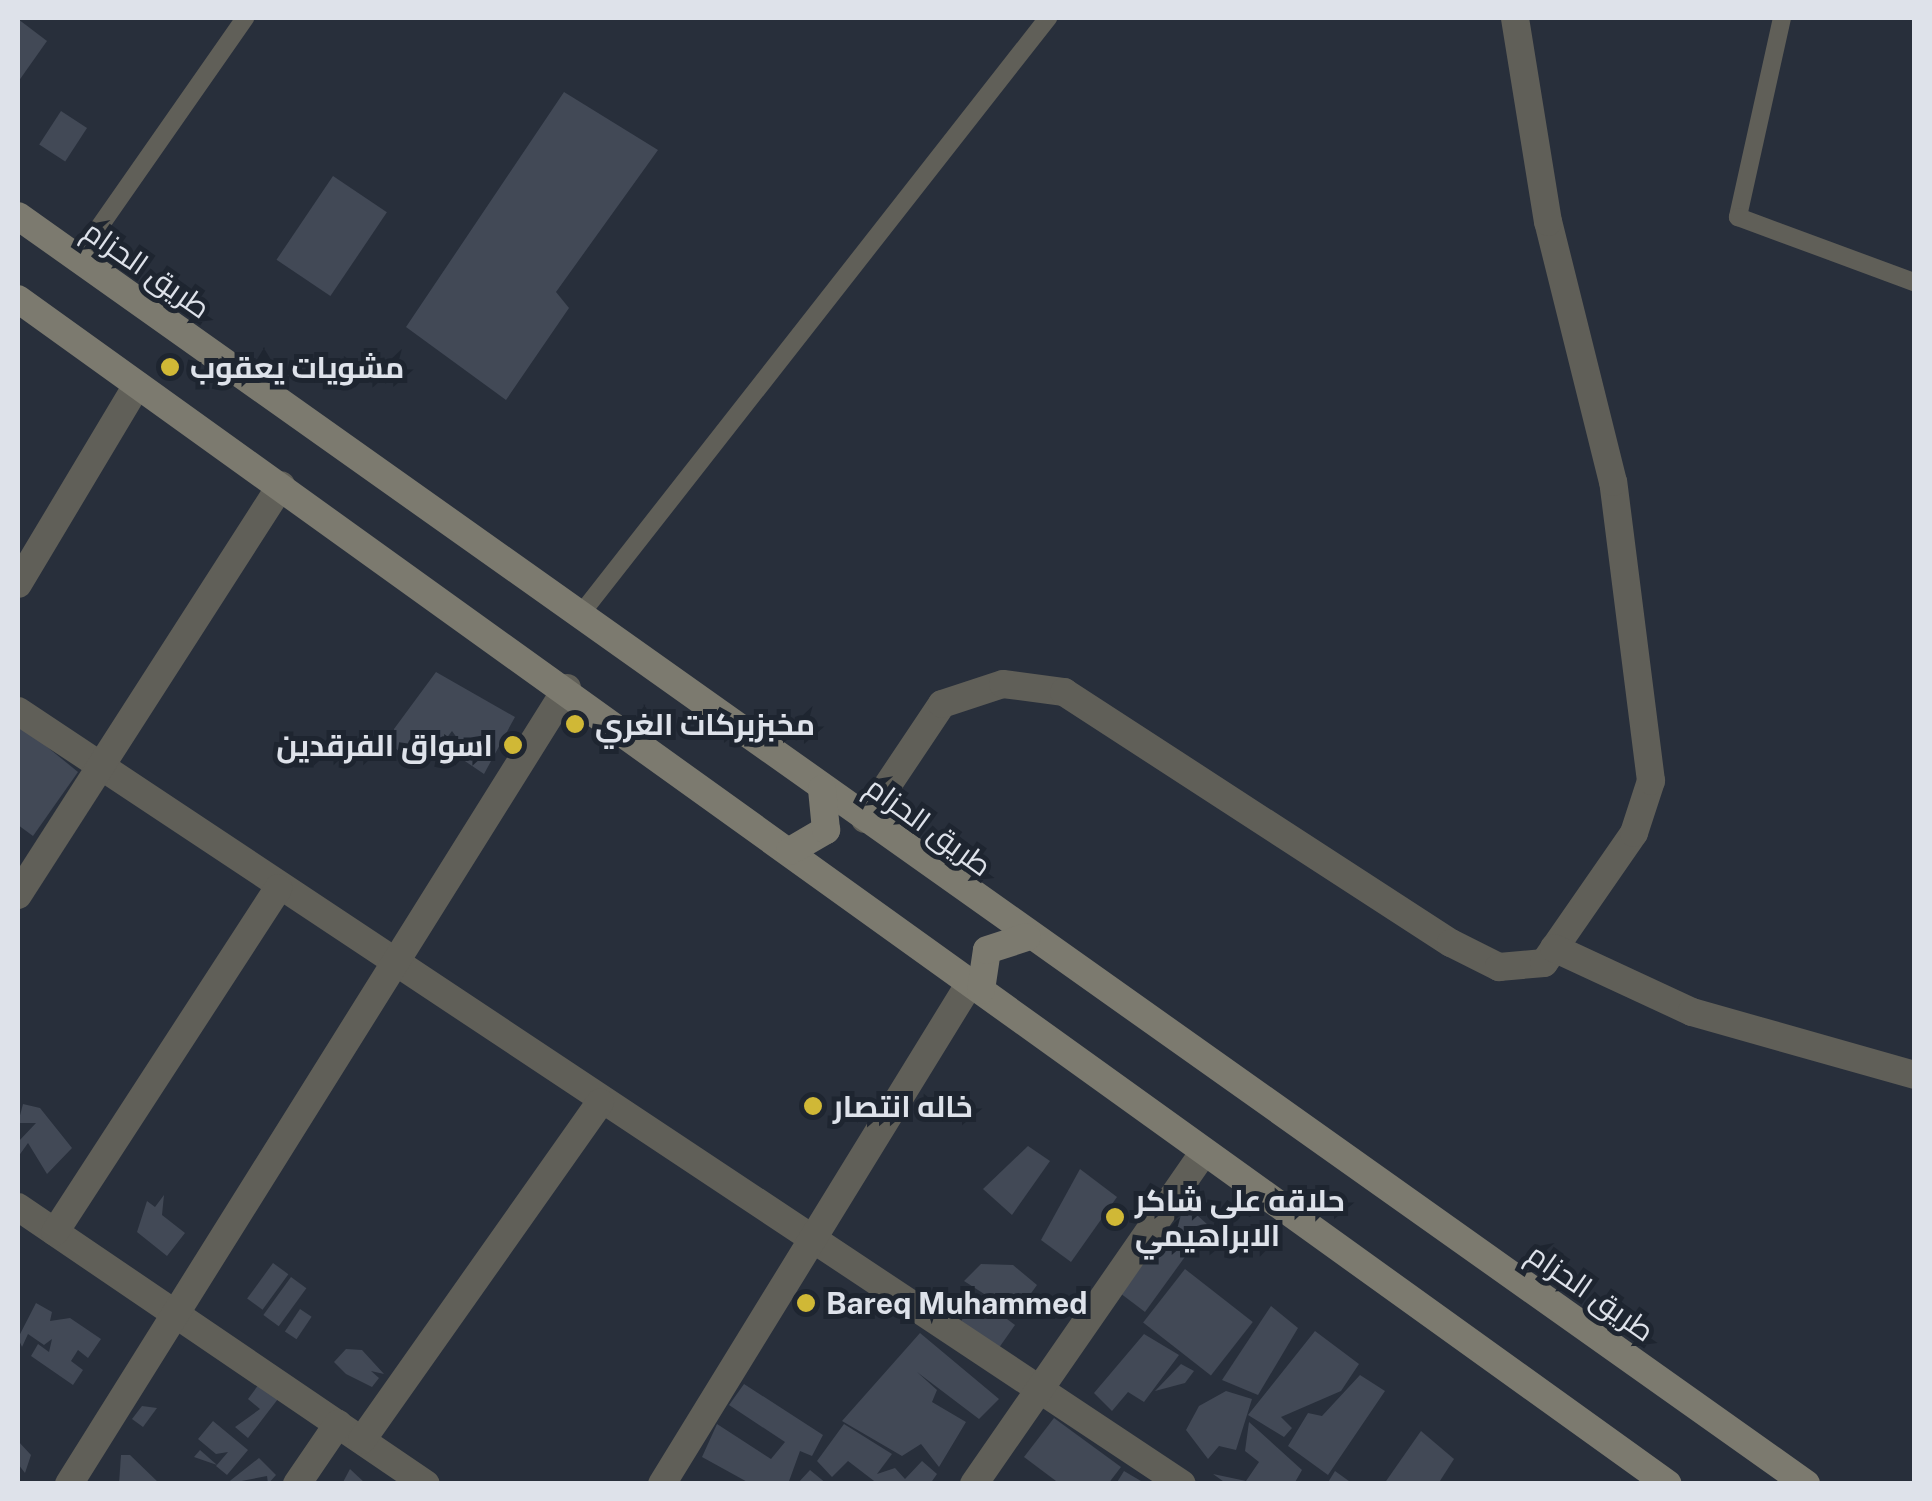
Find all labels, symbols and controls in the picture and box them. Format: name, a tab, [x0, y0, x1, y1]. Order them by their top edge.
street label: طريق الحزام	[77, 212, 217, 326]
place label: مشويات يعقوب	[190, 349, 404, 385]
marker: مشويات يعقوب	[159, 356, 181, 378]
place label: مخبزبركات الغري	[595, 706, 815, 742]
marker: مخبزبركات الغري	[564, 713, 586, 735]
place label: اسواق الفرقدين	[276, 727, 493, 763]
marker: اسواق الفرقدين	[502, 734, 524, 756]
street label: طريق الحزام	[859, 769, 999, 883]
place label: خاله انتصار	[833, 1088, 973, 1124]
marker: خاله انتصار	[802, 1095, 824, 1117]
place label: حلاقه علي شاكر الابراهيمي	[1135, 1182, 1345, 1252]
marker: حلاقه علي شاكر الابراهيمي	[1104, 1206, 1126, 1228]
street label: طريق الحزام	[1521, 1235, 1661, 1349]
place label: Bareq Muhammed	[826, 1285, 1088, 1321]
marker: Bareq Muhammed	[795, 1292, 817, 1314]

